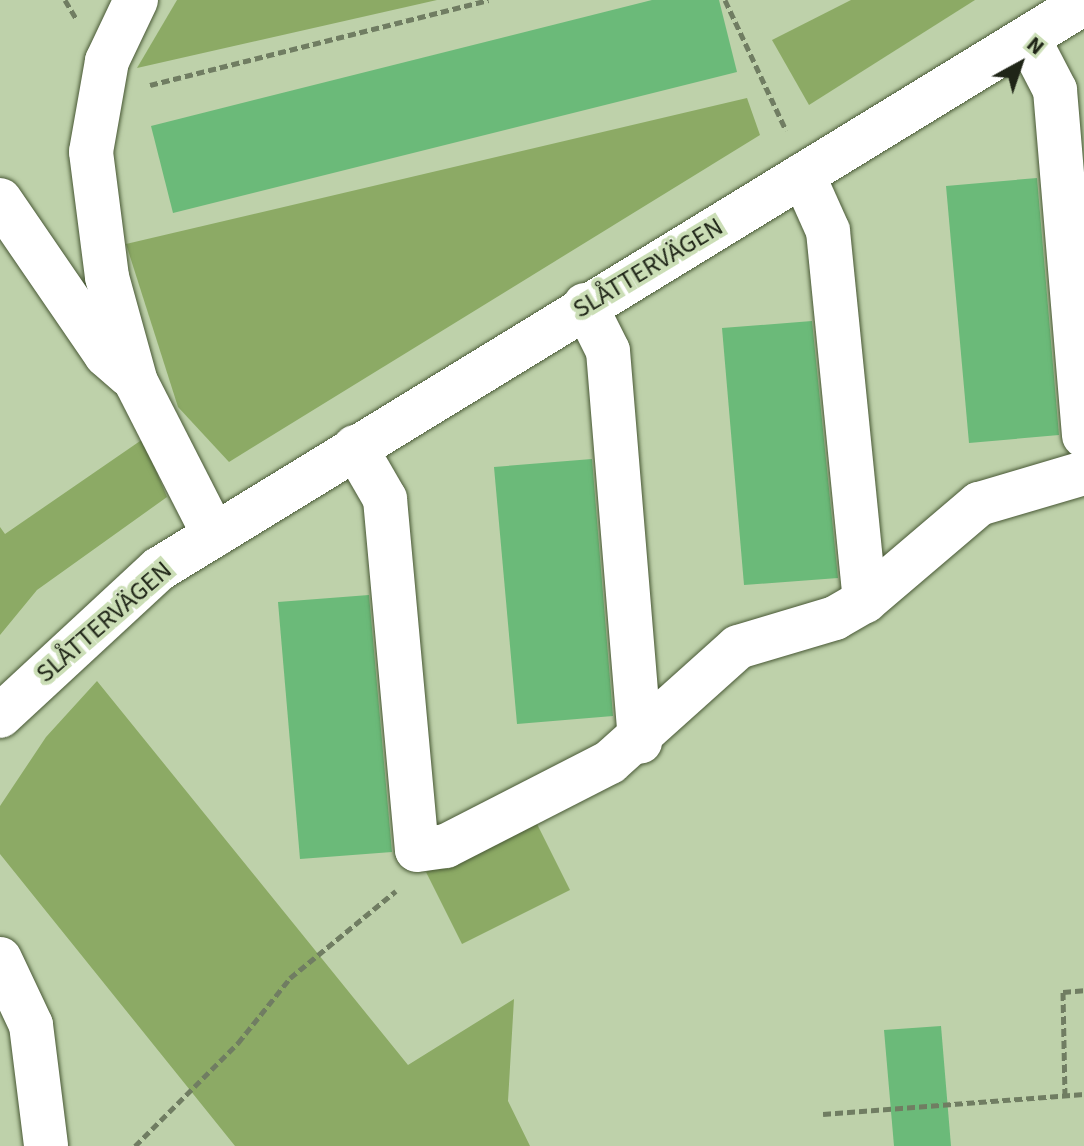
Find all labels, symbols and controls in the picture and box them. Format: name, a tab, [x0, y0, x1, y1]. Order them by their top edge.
north arrow	[980, 24, 1060, 104]
text: N	[1020, 29, 1051, 63]
street label: SLÅTTERVÄGEN	[567, 211, 729, 325]
street label: SLÅTTERVÄGEN	[30, 555, 178, 689]

